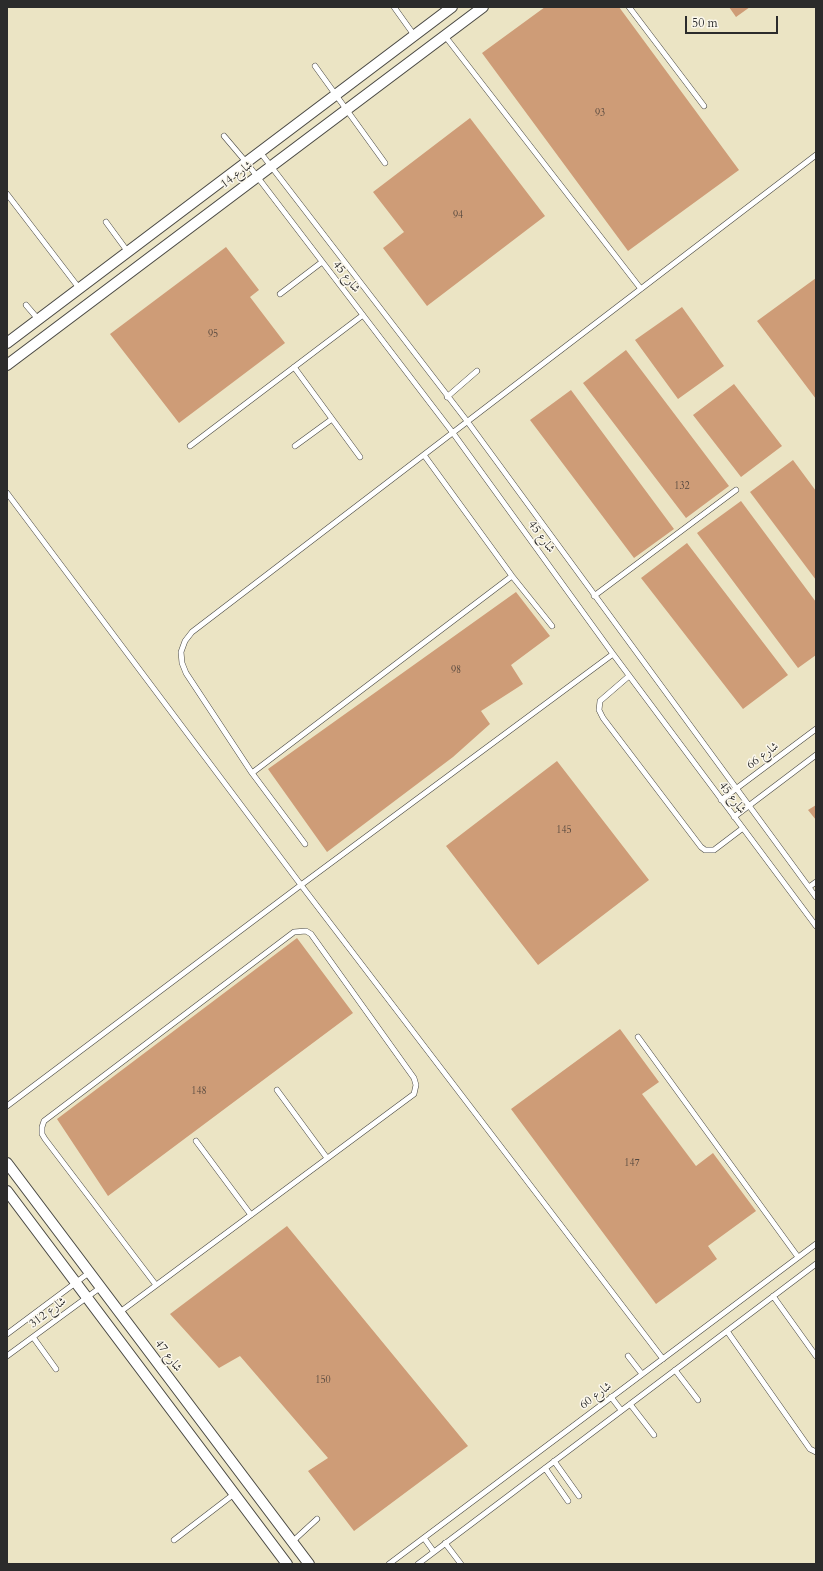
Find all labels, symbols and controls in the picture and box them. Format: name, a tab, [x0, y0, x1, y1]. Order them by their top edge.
scale bar	[687, 8, 780, 34]
text: 50 m	[692, 15, 718, 31]
house number: 93	[595, 108, 605, 120]
street label: شارع 14	[218, 158, 256, 192]
house number: 94	[453, 210, 463, 222]
street label: شارع 45	[329, 258, 363, 296]
house number: 95	[208, 329, 218, 341]
house number: 132	[674, 481, 690, 493]
street label: شارع 45	[524, 518, 558, 556]
house number: 98	[451, 665, 461, 677]
street label: شارع 66	[744, 739, 782, 773]
street label: شارع 45	[715, 779, 749, 817]
house number: 145	[556, 825, 572, 837]
house number: 148	[191, 1086, 207, 1098]
house number: 147	[624, 1158, 640, 1170]
street label: شارع 312	[27, 1294, 69, 1332]
street label: شارع 47	[151, 1337, 185, 1375]
house number: 150	[315, 1375, 331, 1387]
street label: شارع 60	[577, 1379, 615, 1413]

